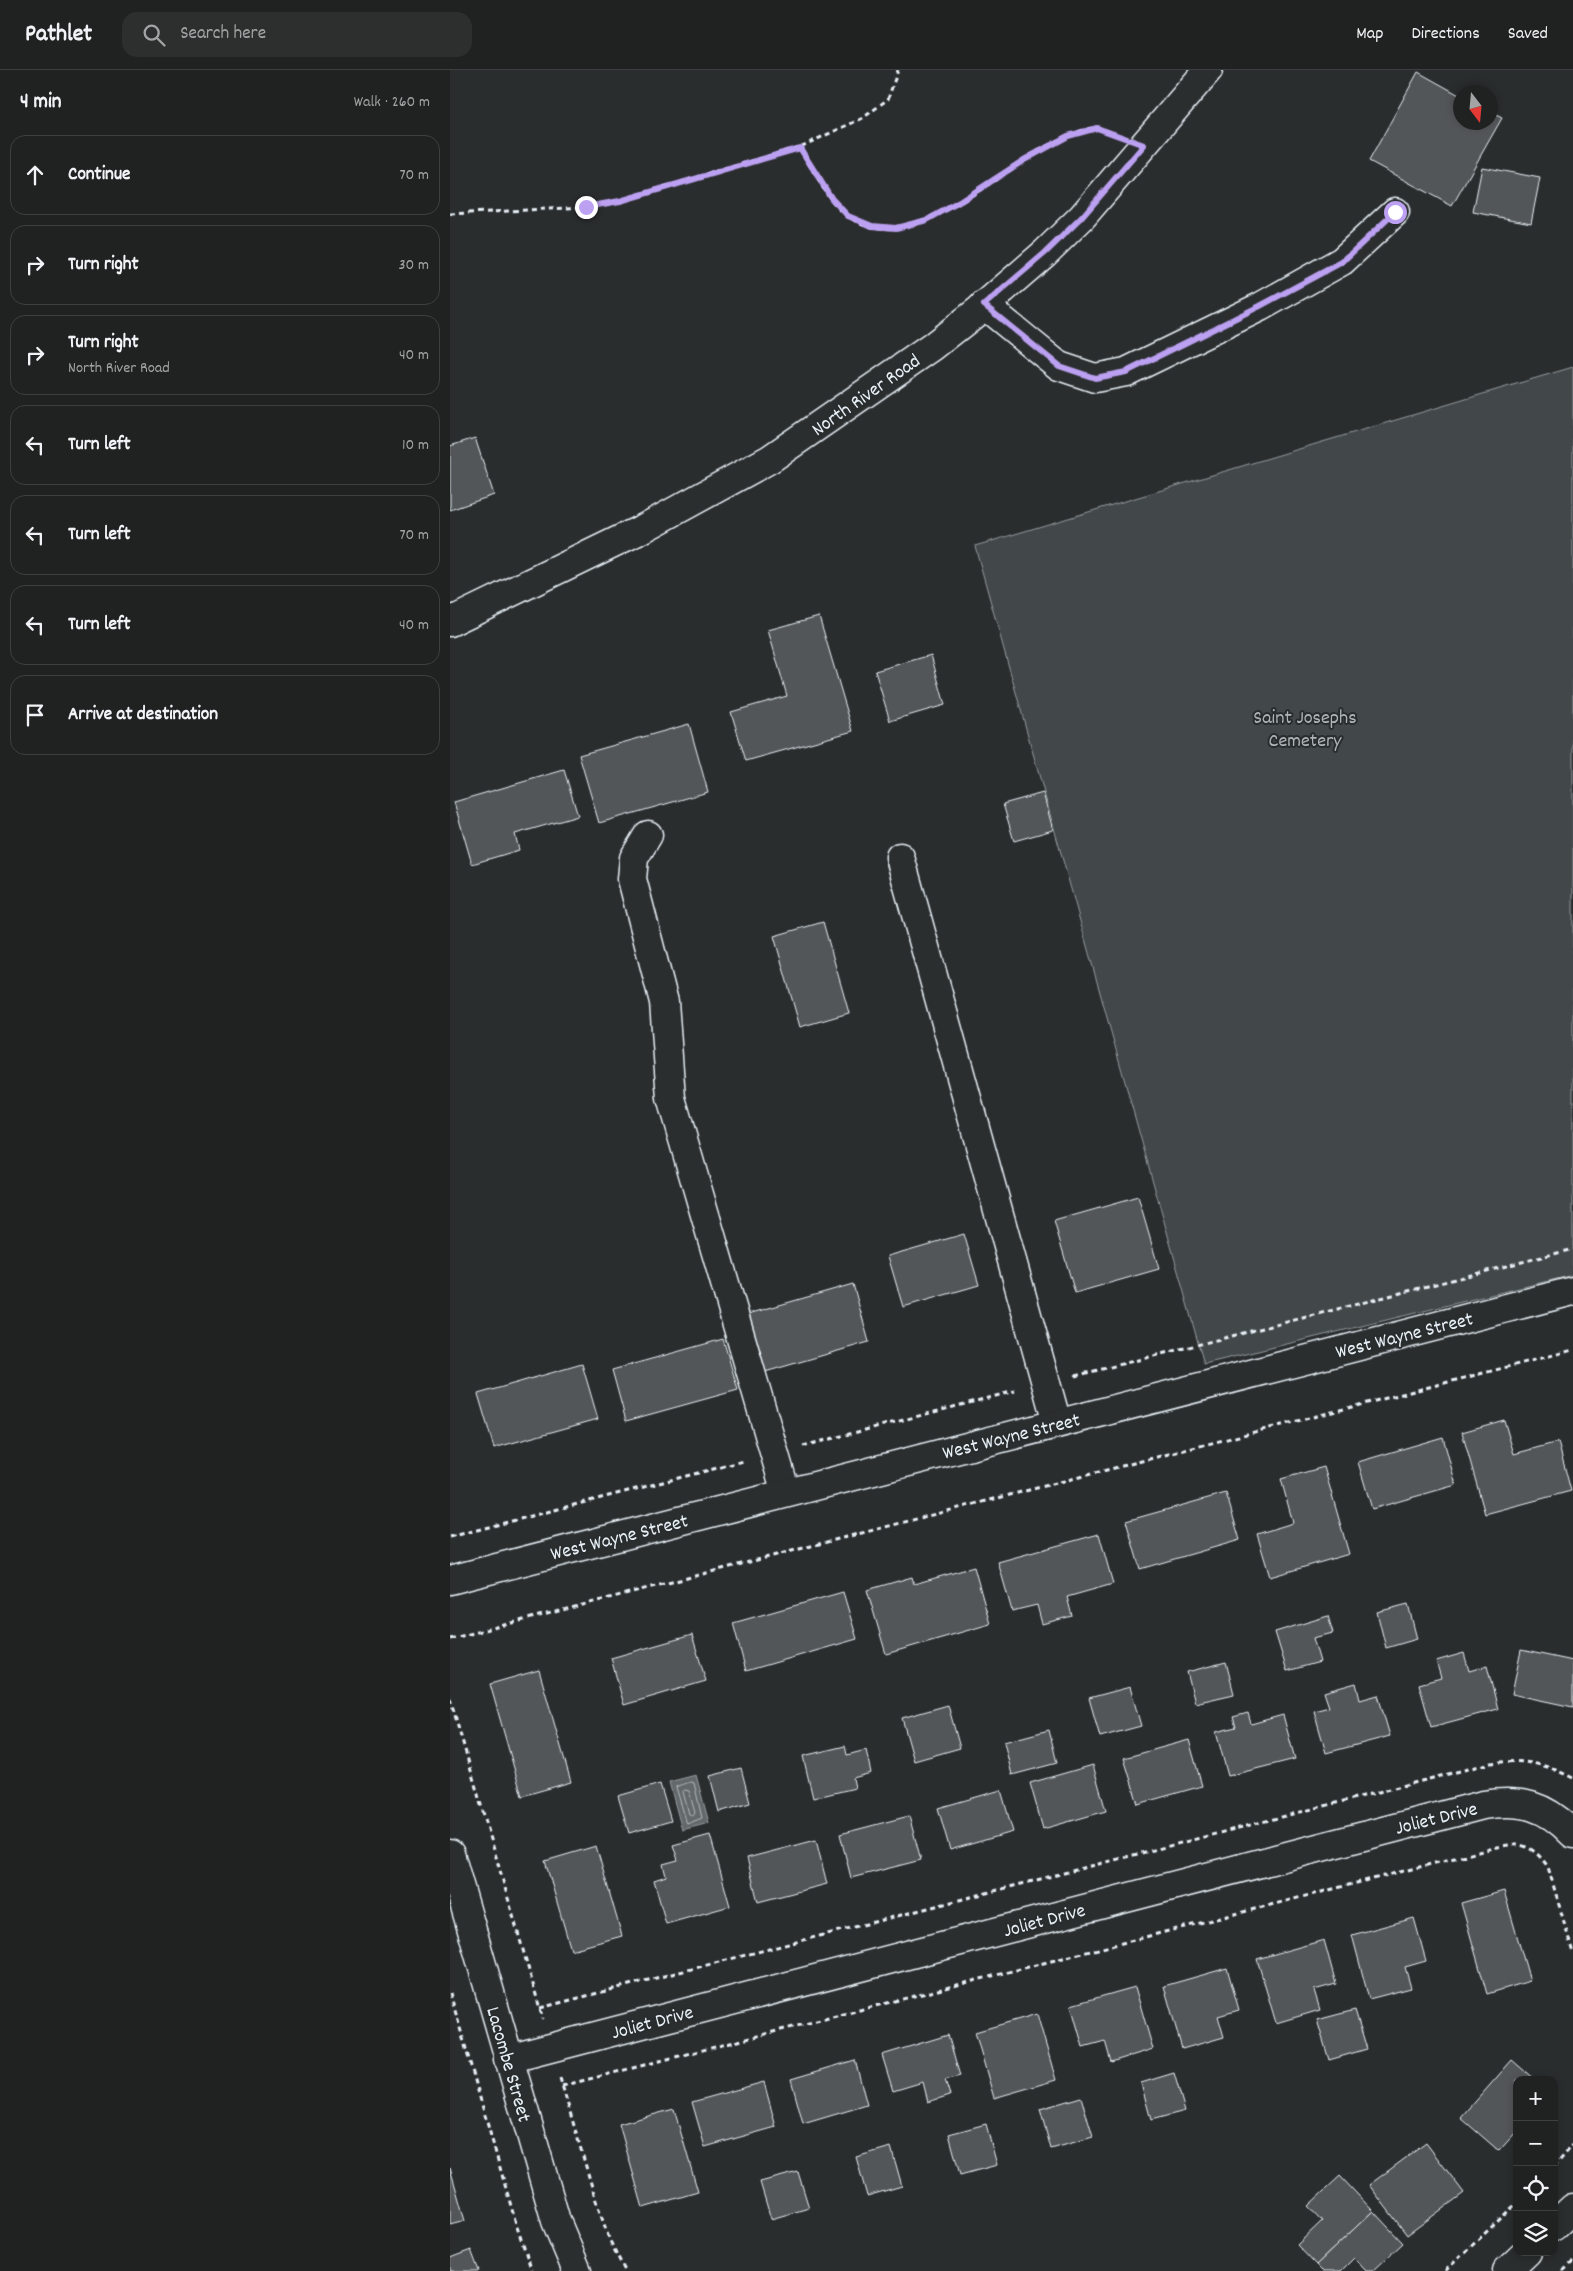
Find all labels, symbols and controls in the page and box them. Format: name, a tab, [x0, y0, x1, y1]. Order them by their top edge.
search box	[122, 12, 472, 57]
text: Pathlet	[25, 18, 92, 52]
icon: search	[140, 21, 168, 49]
text: Search here	[180, 21, 266, 48]
text: Map	[1356, 22, 1383, 47]
text: Directions	[1411, 22, 1480, 47]
text: Saved	[1508, 22, 1548, 47]
north arrow	[1453, 85, 1498, 130]
text: 4 min	[20, 88, 62, 118]
text: Walk · 260 m	[354, 91, 430, 114]
icon: ahead	[21, 161, 49, 189]
text: Continue	[68, 162, 130, 189]
text: 70 m	[399, 164, 429, 187]
route end	[575, 196, 598, 219]
route start	[1384, 201, 1407, 224]
icon: right	[21, 251, 49, 279]
text: Turn right	[68, 252, 139, 279]
text: 30 m	[399, 254, 429, 277]
text: Turn right	[68, 330, 139, 357]
icon: right	[21, 341, 49, 369]
text: 40 m	[399, 344, 429, 367]
street label: North River Road	[807, 348, 927, 444]
text: North River Road	[68, 357, 170, 380]
icon: left	[21, 431, 49, 459]
text: Turn left	[68, 432, 131, 459]
text: 10 m	[402, 434, 429, 457]
icon: left	[21, 521, 49, 549]
text: Turn left	[68, 522, 131, 549]
text: 70 m	[399, 524, 429, 547]
icon: left	[21, 611, 49, 639]
text: Turn left	[68, 612, 131, 639]
text: 40 m	[399, 614, 429, 637]
icon: arrive	[21, 701, 49, 729]
text: Arrive at destination	[68, 702, 218, 729]
park label: Saint Josephs Cemetery	[1253, 705, 1357, 756]
street label: West Wayne Street	[1333, 1306, 1476, 1368]
street label: West Wayne Street	[940, 1407, 1083, 1469]
street label: West Wayne Street	[548, 1508, 691, 1570]
street label: Joliet Drive	[1393, 1796, 1481, 1844]
street label: Joliet Drive	[1001, 1897, 1089, 1946]
street label: Joliet Drive	[609, 1999, 697, 2048]
street label: Lacombe Street	[477, 2004, 537, 2126]
map controls	[1513, 2076, 1558, 2256]
button: +	[1513, 2076, 1558, 2121]
button: −	[1513, 2121, 1558, 2166]
button: locate	[1513, 2166, 1558, 2211]
button: layers	[1513, 2211, 1558, 2256]

